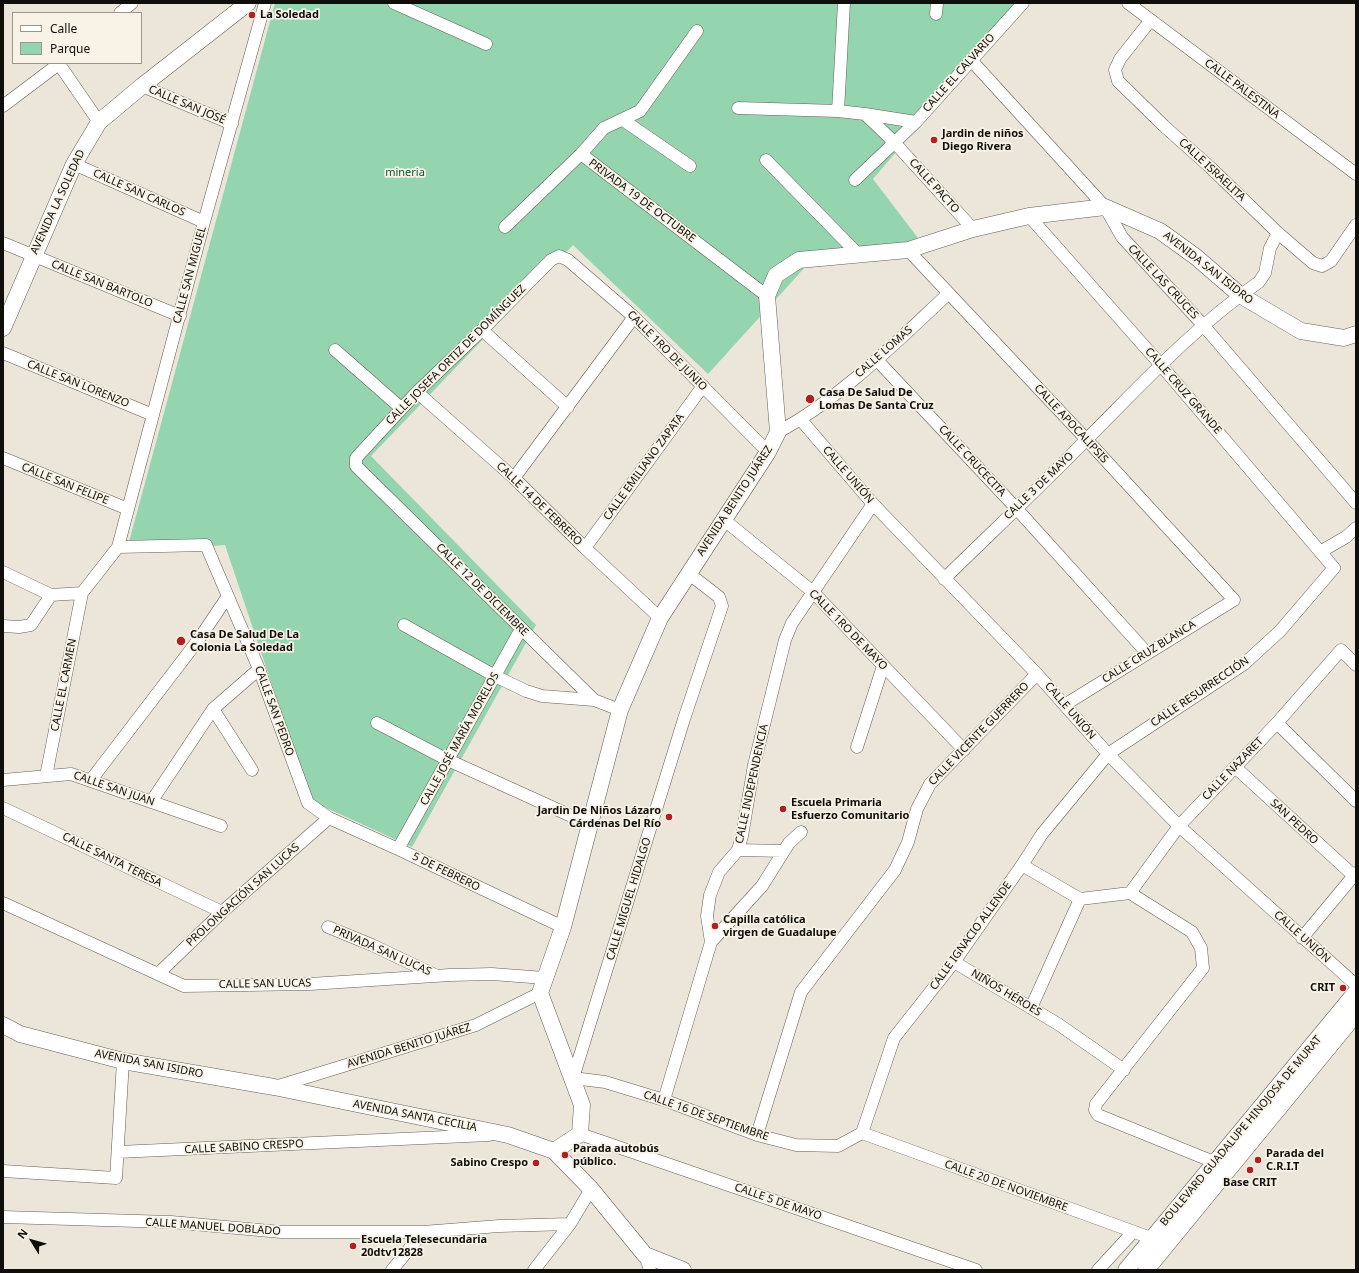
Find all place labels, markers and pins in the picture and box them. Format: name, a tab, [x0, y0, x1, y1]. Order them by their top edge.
place label: La Soledad	[260, 8, 319, 22]
marker: La Soledad	[247, 10, 257, 20]
place label: Jardin de niños Diego Rivera	[942, 127, 1024, 153]
marker: Jardin de niños Diego Rivera	[929, 135, 939, 145]
place label: Casa De Salud De Lomas De Santa Cruz	[819, 386, 934, 412]
marker: Casa De Salud De Lomas De Santa Cruz	[804, 393, 816, 405]
place label: Casa De Salud De La Colonia La Soledad	[190, 628, 299, 654]
marker: Casa De Salud De La Colonia La Soledad	[175, 635, 187, 647]
place label: Escuela Primaria Esfuerzo Comunitario	[791, 796, 909, 822]
place label: Jardin De Niños Lázaro Cárdenas Del Río	[537, 804, 661, 830]
marker: Escuela Primaria Esfuerzo Comunitario	[778, 804, 788, 814]
marker: Jardin De Niños Lázaro Cárdenas Del Río	[664, 812, 674, 822]
place label: Capilla católica virgen de Guadalupe	[723, 913, 836, 939]
marker: Capilla católica virgen de Guadalupe	[710, 921, 720, 931]
place label: CRIT	[1310, 981, 1335, 995]
marker: CRIT	[1338, 983, 1348, 993]
place label: Parada autobús público.	[573, 1142, 659, 1168]
place label: Parada del C.R.I.T	[1266, 1147, 1324, 1173]
marker: Parada autobús público.	[560, 1150, 570, 1160]
marker: Parada del C.R.I.T	[1253, 1155, 1263, 1165]
place label: Sabino Crespo	[451, 1156, 528, 1170]
marker: Sabino Crespo	[531, 1158, 541, 1168]
marker: Base CRIT	[1245, 1165, 1255, 1175]
place label: Base CRIT	[1223, 1176, 1277, 1190]
place label: Escuela Telesecundaria 20dtv12828	[361, 1233, 487, 1259]
marker: Escuela Telesecundaria 20dtv12828	[348, 1241, 358, 1251]

